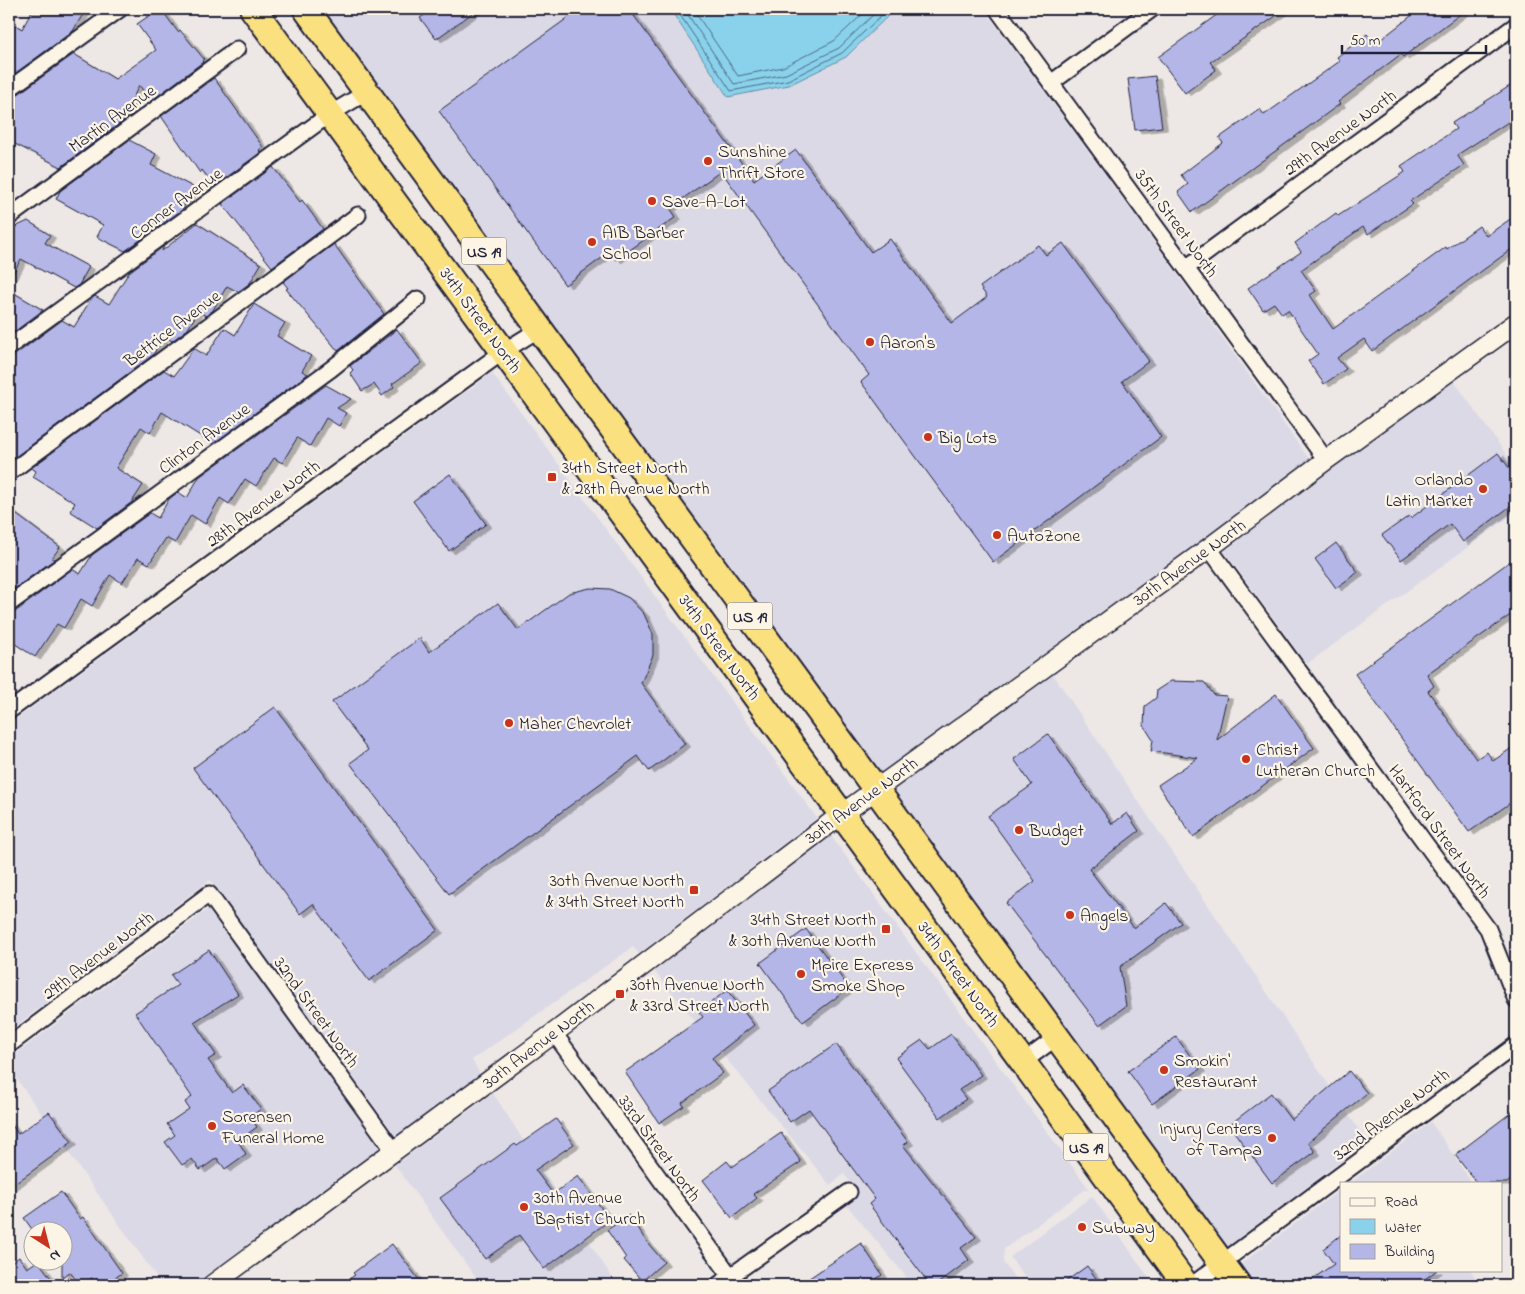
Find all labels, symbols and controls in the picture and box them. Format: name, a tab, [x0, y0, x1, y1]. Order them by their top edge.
scale bar	[1342, 22, 1486, 54]
text: 50 m	[1350, 30, 1381, 52]
street label: Martin Avenue	[64, 78, 163, 160]
street label: 29th Avenue North	[1280, 84, 1403, 183]
place label: Sunshine Thrift Store	[718, 140, 805, 187]
marker: Sunshine Thrift Store	[702, 155, 714, 167]
street label: Conner Avenue	[125, 162, 230, 247]
street label: 35th Street North	[1127, 165, 1224, 284]
place label: Save-A-Lot	[662, 190, 745, 216]
marker: Save-A-Lot	[646, 195, 658, 207]
place label: AIB Barber School	[602, 221, 685, 268]
marker: AIB Barber School	[586, 236, 598, 248]
road number: US 19	[462, 238, 506, 264]
street label: 34th Street North	[432, 263, 527, 380]
street label: Bettrice Avenue	[118, 284, 228, 375]
place label: Aaron's	[880, 331, 936, 357]
marker: Aaron's	[864, 336, 876, 348]
street label: Clinton Avenue	[154, 397, 257, 482]
place label: Big Lots	[937, 426, 997, 453]
marker: Big Lots	[922, 431, 934, 443]
street label: 28th Avenue North	[202, 454, 326, 555]
place label: 34th Street North & 28th Avenue North	[562, 456, 710, 503]
place label: Orlando Latin Market	[1386, 468, 1473, 515]
marker: 34th Street North & 28th Avenue North	[546, 471, 558, 483]
marker: Orlando Latin Market	[1477, 483, 1489, 495]
street label: 30th Avenue North	[1128, 514, 1252, 614]
place label: AutoZone	[1007, 524, 1081, 550]
marker: AutoZone	[991, 529, 1003, 541]
street label: 34th Street North	[671, 590, 766, 707]
road number: US 19	[728, 602, 772, 630]
place label: Maher Chevrolet	[519, 712, 631, 738]
marker: Maher Chevrolet	[503, 717, 515, 729]
place label: Christ Lutheran Church	[1256, 738, 1375, 785]
street label: 30th Avenue North	[800, 752, 924, 852]
marker: Christ Lutheran Church	[1240, 753, 1252, 765]
street label: Hartford Street North	[1381, 760, 1496, 905]
place label: Budget	[1028, 819, 1084, 846]
marker: Budget	[1013, 824, 1025, 836]
place label: 30th Avenue North & 34th Street North	[546, 869, 684, 916]
marker: 30th Avenue North & 34th Street North	[688, 884, 700, 896]
place label: Angels	[1080, 904, 1128, 931]
street label: 29th Avenue North	[38, 906, 160, 1007]
place label: 34th Street North & 30th Avenue North	[729, 908, 876, 955]
marker: Angels	[1064, 909, 1076, 921]
street label: 34th Street North	[910, 917, 1005, 1034]
marker: 34th Street North & 30th Avenue North	[880, 923, 892, 935]
street label: 32nd Street North	[266, 952, 365, 1074]
place label: Mpire Express Smoke Shop	[811, 953, 914, 1000]
marker: Mpire Express Smoke Shop	[795, 968, 807, 980]
place label: 30th Avenue North & 33rd Street North	[630, 973, 769, 1020]
marker: 30th Avenue North & 33rd Street North	[614, 988, 626, 1000]
street label: 30th Avenue North	[478, 995, 601, 1096]
place label: Smokin' Restaurant	[1174, 1049, 1257, 1096]
street label: 32nd Avenue North	[1329, 1063, 1456, 1168]
marker: Smokin' Restaurant	[1158, 1064, 1170, 1076]
street label: 33rd Street North	[611, 1090, 706, 1208]
place label: Sorensen Funeral Home	[221, 1105, 325, 1152]
place label: Injury Centers of Tampa	[1159, 1117, 1262, 1164]
marker: Sorensen Funeral Home	[206, 1120, 218, 1132]
marker: Injury Centers of Tampa	[1266, 1132, 1278, 1144]
road number: US 19	[1064, 1134, 1108, 1160]
legend	[1340, 1182, 1502, 1272]
place label: 30th Avenue Baptist Church	[533, 1186, 645, 1233]
text: Road	[1385, 1191, 1418, 1213]
marker: 30th Avenue Baptist Church	[518, 1201, 530, 1213]
place label: Subway	[1092, 1216, 1155, 1242]
text: Water	[1385, 1217, 1421, 1239]
marker: Subway	[1076, 1221, 1088, 1233]
north arrow	[22, 1222, 72, 1272]
text: Building	[1384, 1241, 1434, 1264]
text: N	[45, 1244, 65, 1267]

